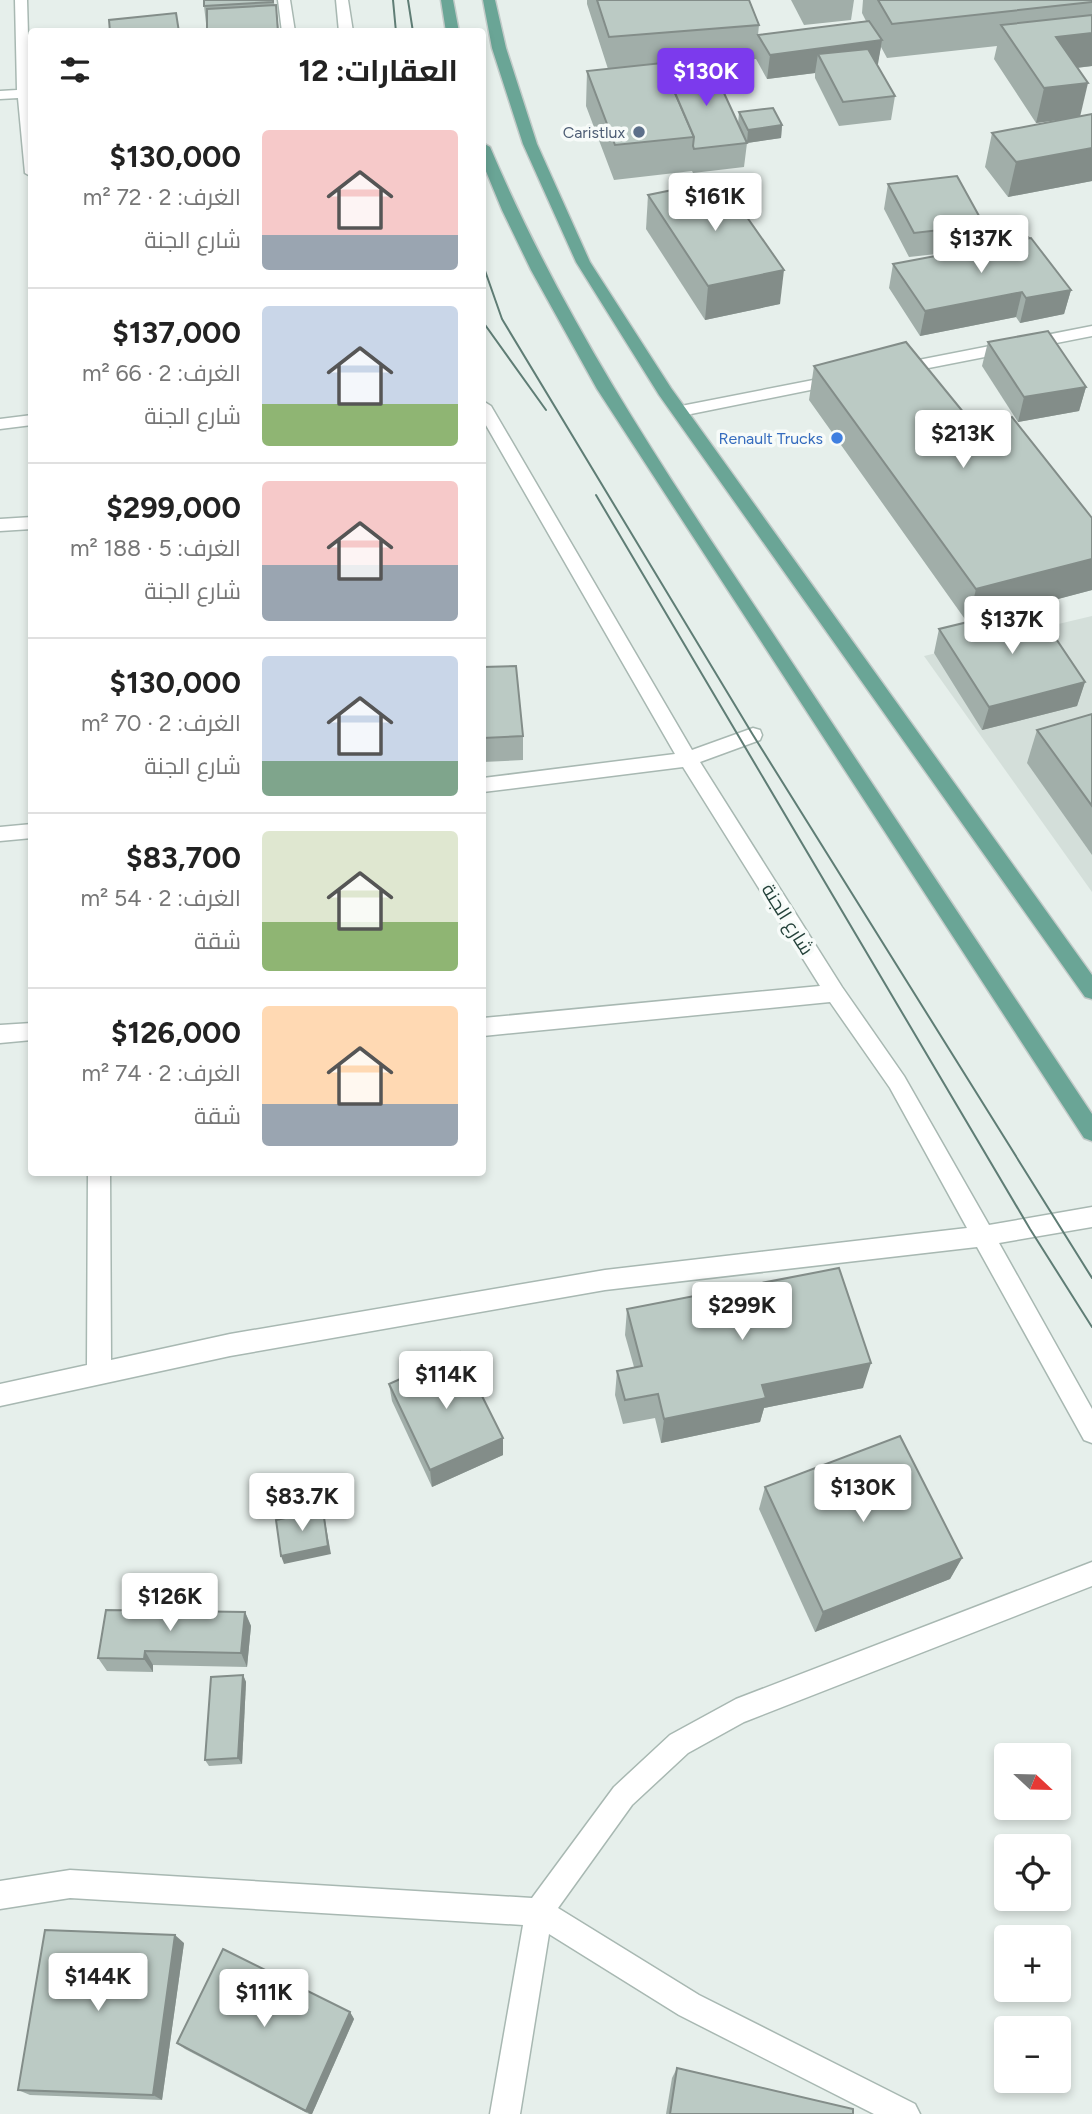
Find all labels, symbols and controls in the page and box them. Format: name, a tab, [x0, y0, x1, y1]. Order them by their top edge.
pin: $130K	[657, 48, 755, 108]
icon: filters	[56, 51, 94, 89]
text: العقارات: 12	[299, 52, 458, 89]
text: $130K	[673, 57, 739, 85]
place label: Caristlux	[563, 123, 625, 142]
marker: Caristlux	[631, 124, 647, 140]
text: $130,000	[110, 138, 241, 175]
icon: home	[318, 158, 402, 242]
pin: $161K	[666, 174, 764, 233]
text: $161K	[685, 182, 745, 210]
text: الغرف: 2 · 72 m²	[83, 183, 241, 211]
pin: $137K	[932, 216, 1030, 275]
text: $137K	[949, 224, 1013, 252]
text: شارع الجنة	[144, 226, 241, 254]
text: $137,000	[112, 314, 241, 351]
icon: home	[318, 334, 402, 418]
text: الغرف: 2 · 66 m²	[82, 359, 241, 387]
text: شارع الجنة	[144, 402, 241, 430]
pin: $213K	[914, 410, 1012, 470]
text: $213K	[931, 419, 995, 447]
place label: Renault Trucks	[718, 429, 823, 448]
marker: Renault Trucks	[829, 430, 845, 446]
text: $299,000	[106, 489, 241, 526]
icon: home	[318, 509, 402, 593]
text: الغرف: 5 · 188 m²	[70, 534, 241, 562]
text: شارع الجنة	[144, 577, 241, 605]
pin: $137K	[963, 596, 1061, 656]
text: $137K	[980, 605, 1044, 633]
text: $130,000	[110, 664, 241, 701]
icon: home	[318, 684, 402, 768]
text: الغرف: 2 · 70 m²	[81, 709, 241, 737]
text: شارع الجنة	[144, 752, 241, 780]
text: $83,700	[126, 839, 241, 876]
icon: home	[318, 859, 402, 943]
street label: شارع الجنة	[755, 879, 818, 960]
text: الغرف: 2 · 54 m²	[81, 884, 241, 912]
text: شقة	[194, 927, 241, 955]
text: $126,000	[111, 1014, 241, 1051]
icon: home	[318, 1034, 402, 1118]
text: الغرف: 2 · 74 m²	[81, 1059, 241, 1087]
text: شقة	[194, 1102, 241, 1130]
pin: $299K	[693, 1282, 791, 1342]
text: $299K	[708, 1291, 776, 1319]
pin: $114K	[397, 1352, 495, 1411]
text: $114K	[415, 1360, 477, 1388]
pin: $130K	[814, 1464, 912, 1524]
text: $130K	[830, 1473, 896, 1501]
pin: $83.7K	[245, 1474, 359, 1533]
text: $83.7K	[265, 1482, 339, 1510]
pin: $126K	[121, 1574, 219, 1633]
text: $126K	[138, 1582, 202, 1610]
north arrow	[994, 1743, 1071, 1820]
map controls	[994, 1743, 1071, 2093]
button: locate	[994, 1834, 1071, 1911]
button: +	[994, 1925, 1071, 2002]
pin: $144K	[49, 1954, 147, 2013]
text: $144K	[65, 1962, 131, 1990]
pin: $111K	[215, 1969, 313, 2029]
text: $111K	[235, 1978, 293, 2006]
button: −	[994, 2016, 1071, 2093]

